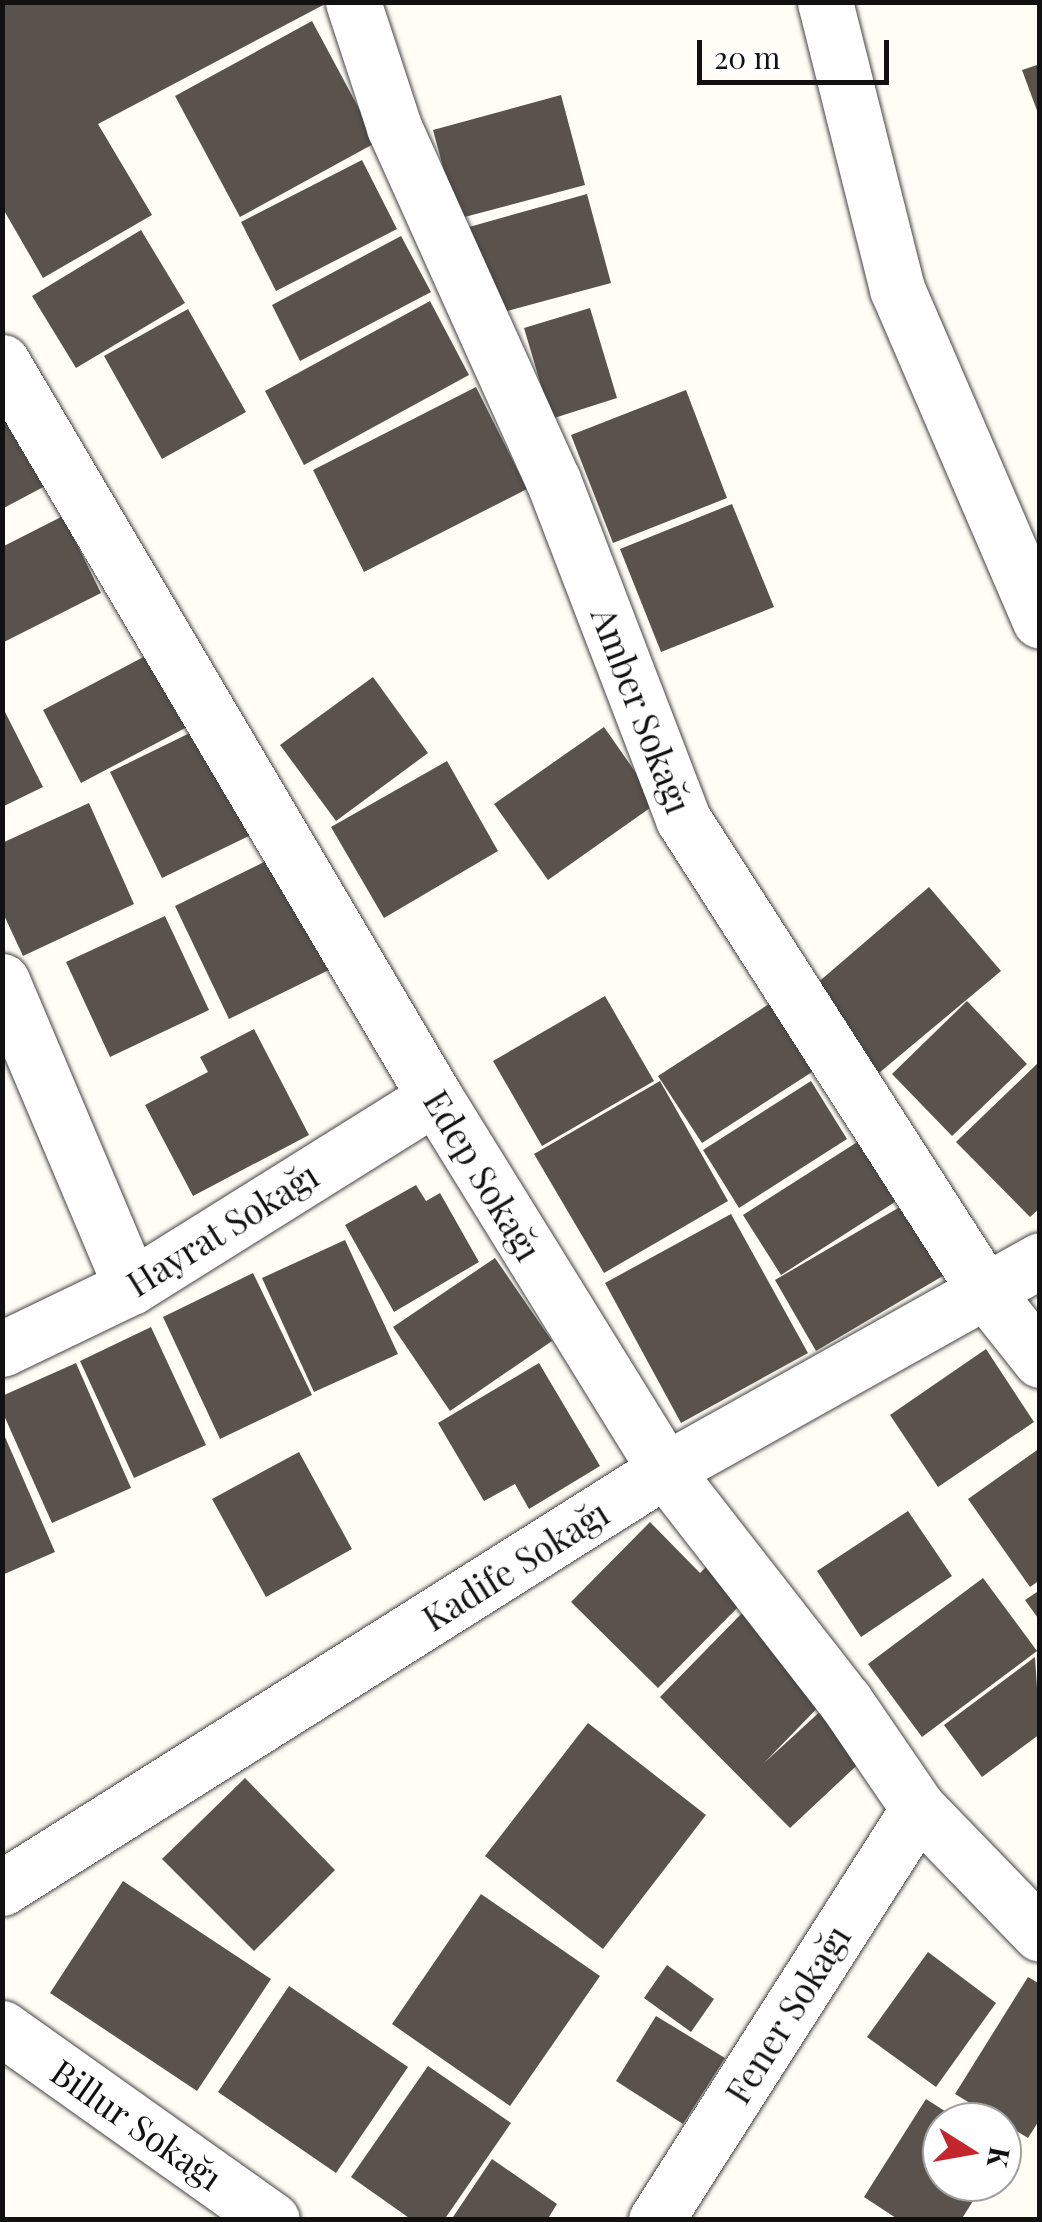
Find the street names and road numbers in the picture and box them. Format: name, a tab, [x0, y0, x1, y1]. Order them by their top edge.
street label: Amber Sokağı	[583, 601, 701, 819]
street label: Edep Sokağı	[416, 1082, 550, 1268]
street label: Hayrat Sokağı	[118, 1153, 326, 1305]
street label: Kadife Sokağı	[414, 1491, 616, 1639]
street label: Fener Sokağı	[716, 1917, 858, 2111]
street label: Billur Sokağı	[43, 2050, 231, 2198]

